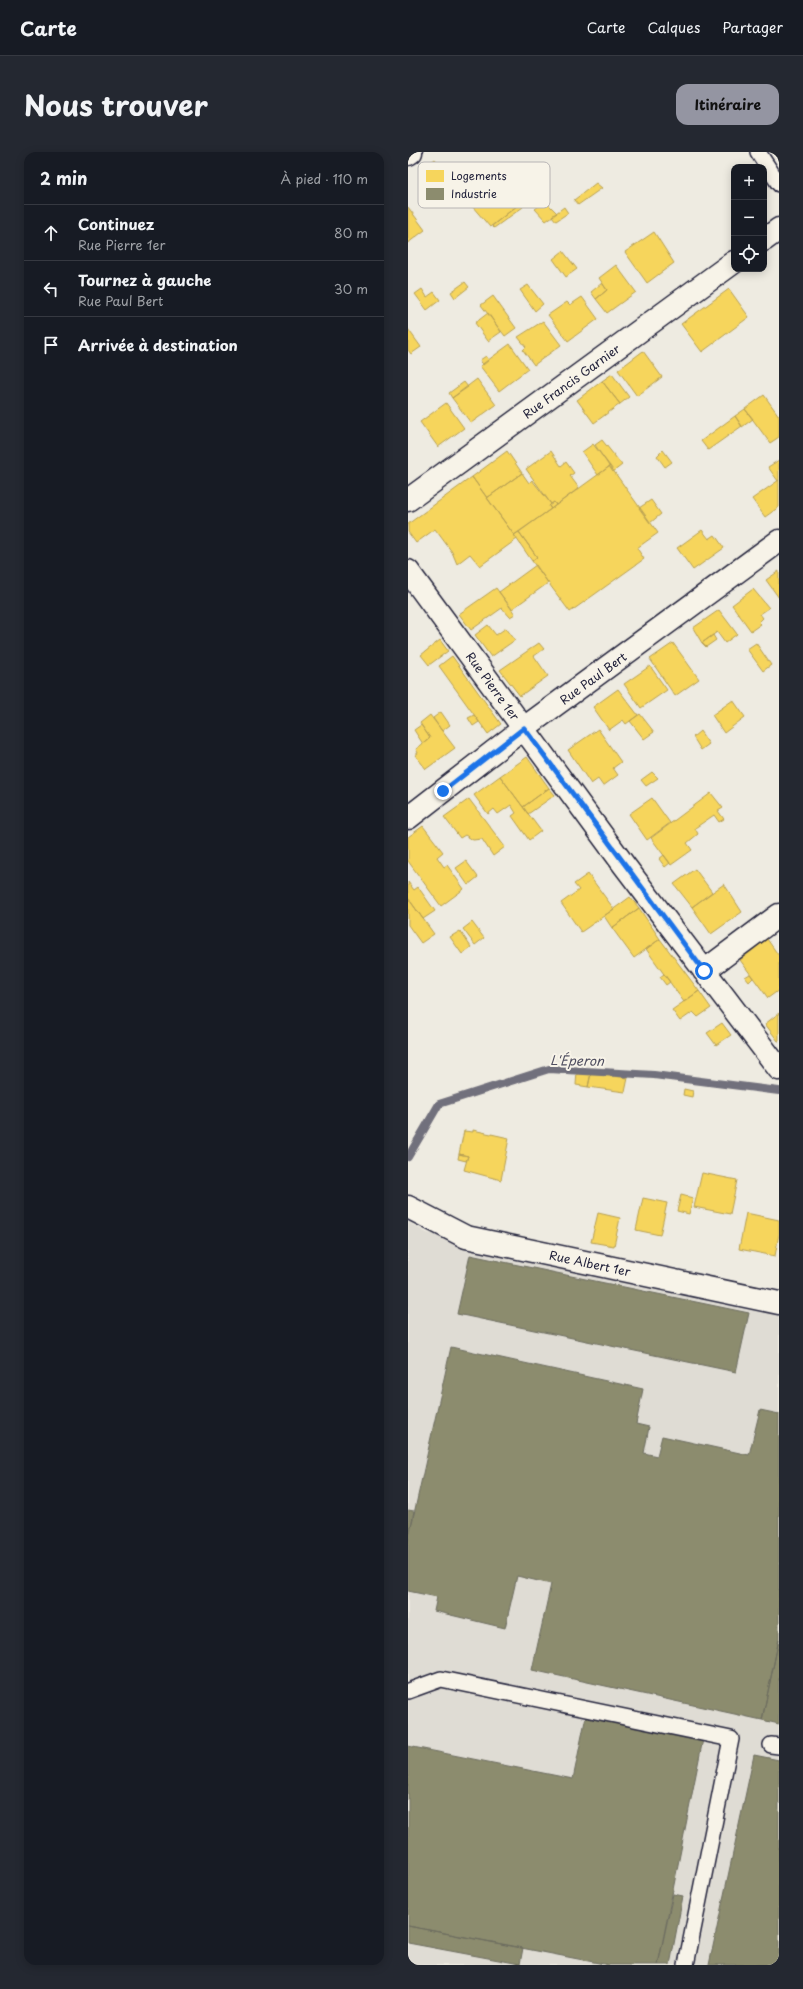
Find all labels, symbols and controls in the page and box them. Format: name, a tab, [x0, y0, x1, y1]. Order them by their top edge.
text: Carte	[20, 14, 77, 42]
text: Carte	[587, 17, 626, 38]
text: Calques	[648, 17, 700, 38]
text: Partager	[722, 17, 783, 38]
text: Nous trouver	[24, 83, 208, 126]
button: Itinéraire	[676, 84, 779, 125]
legend	[418, 162, 550, 208]
map controls	[731, 164, 767, 272]
button: +	[731, 164, 767, 200]
text: 2 min	[40, 165, 87, 191]
text: Logements	[451, 167, 507, 184]
text: À pied · 110 m	[281, 169, 368, 188]
text: Industrie	[451, 185, 497, 202]
button: −	[731, 200, 767, 236]
text: Continuez	[78, 212, 154, 235]
icon: ahead	[40, 222, 62, 244]
text: 80 m	[334, 223, 368, 242]
text: Rue Pierre 1er	[78, 235, 165, 254]
button: locate	[731, 236, 767, 272]
text: Tournez à gauche	[78, 268, 212, 291]
icon: left	[40, 278, 62, 300]
text: 30 m	[334, 279, 368, 298]
text: Rue Paul Bert	[78, 291, 163, 310]
text: Arrivée à destination	[78, 333, 238, 356]
icon: arrive	[40, 334, 62, 356]
street label: Rue Francis Garnier	[519, 339, 624, 422]
street label: Rue Pierre 1er	[462, 648, 524, 724]
street label: Rue Paul Bert	[556, 648, 630, 708]
route end	[434, 782, 452, 800]
route start	[695, 962, 713, 980]
water label: L'Éperon	[550, 1050, 605, 1070]
street label: Rue Albert 1er	[548, 1246, 633, 1280]

